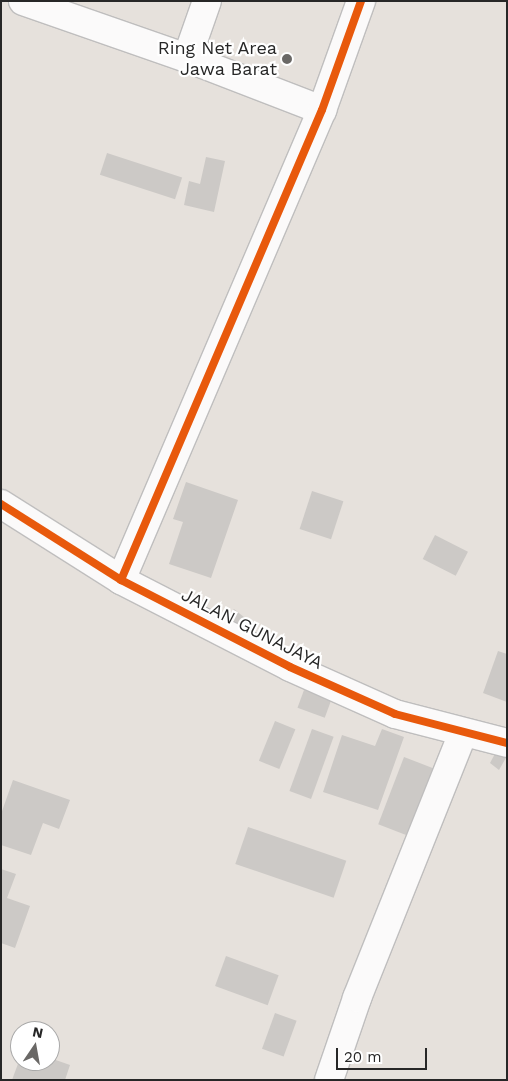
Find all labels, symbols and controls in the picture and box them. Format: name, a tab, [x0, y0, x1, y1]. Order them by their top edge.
place label: Ring Net Area Jawa Barat	[157, 38, 277, 80]
marker: Ring Net Area Jawa Barat	[281, 53, 293, 65]
street label: JALAN GUNAJAYA	[178, 584, 326, 674]
north arrow	[10, 1021, 60, 1071]
text: N	[31, 1023, 45, 1041]
scale bar	[338, 1038, 429, 1070]
text: 20 m	[344, 1048, 382, 1066]

